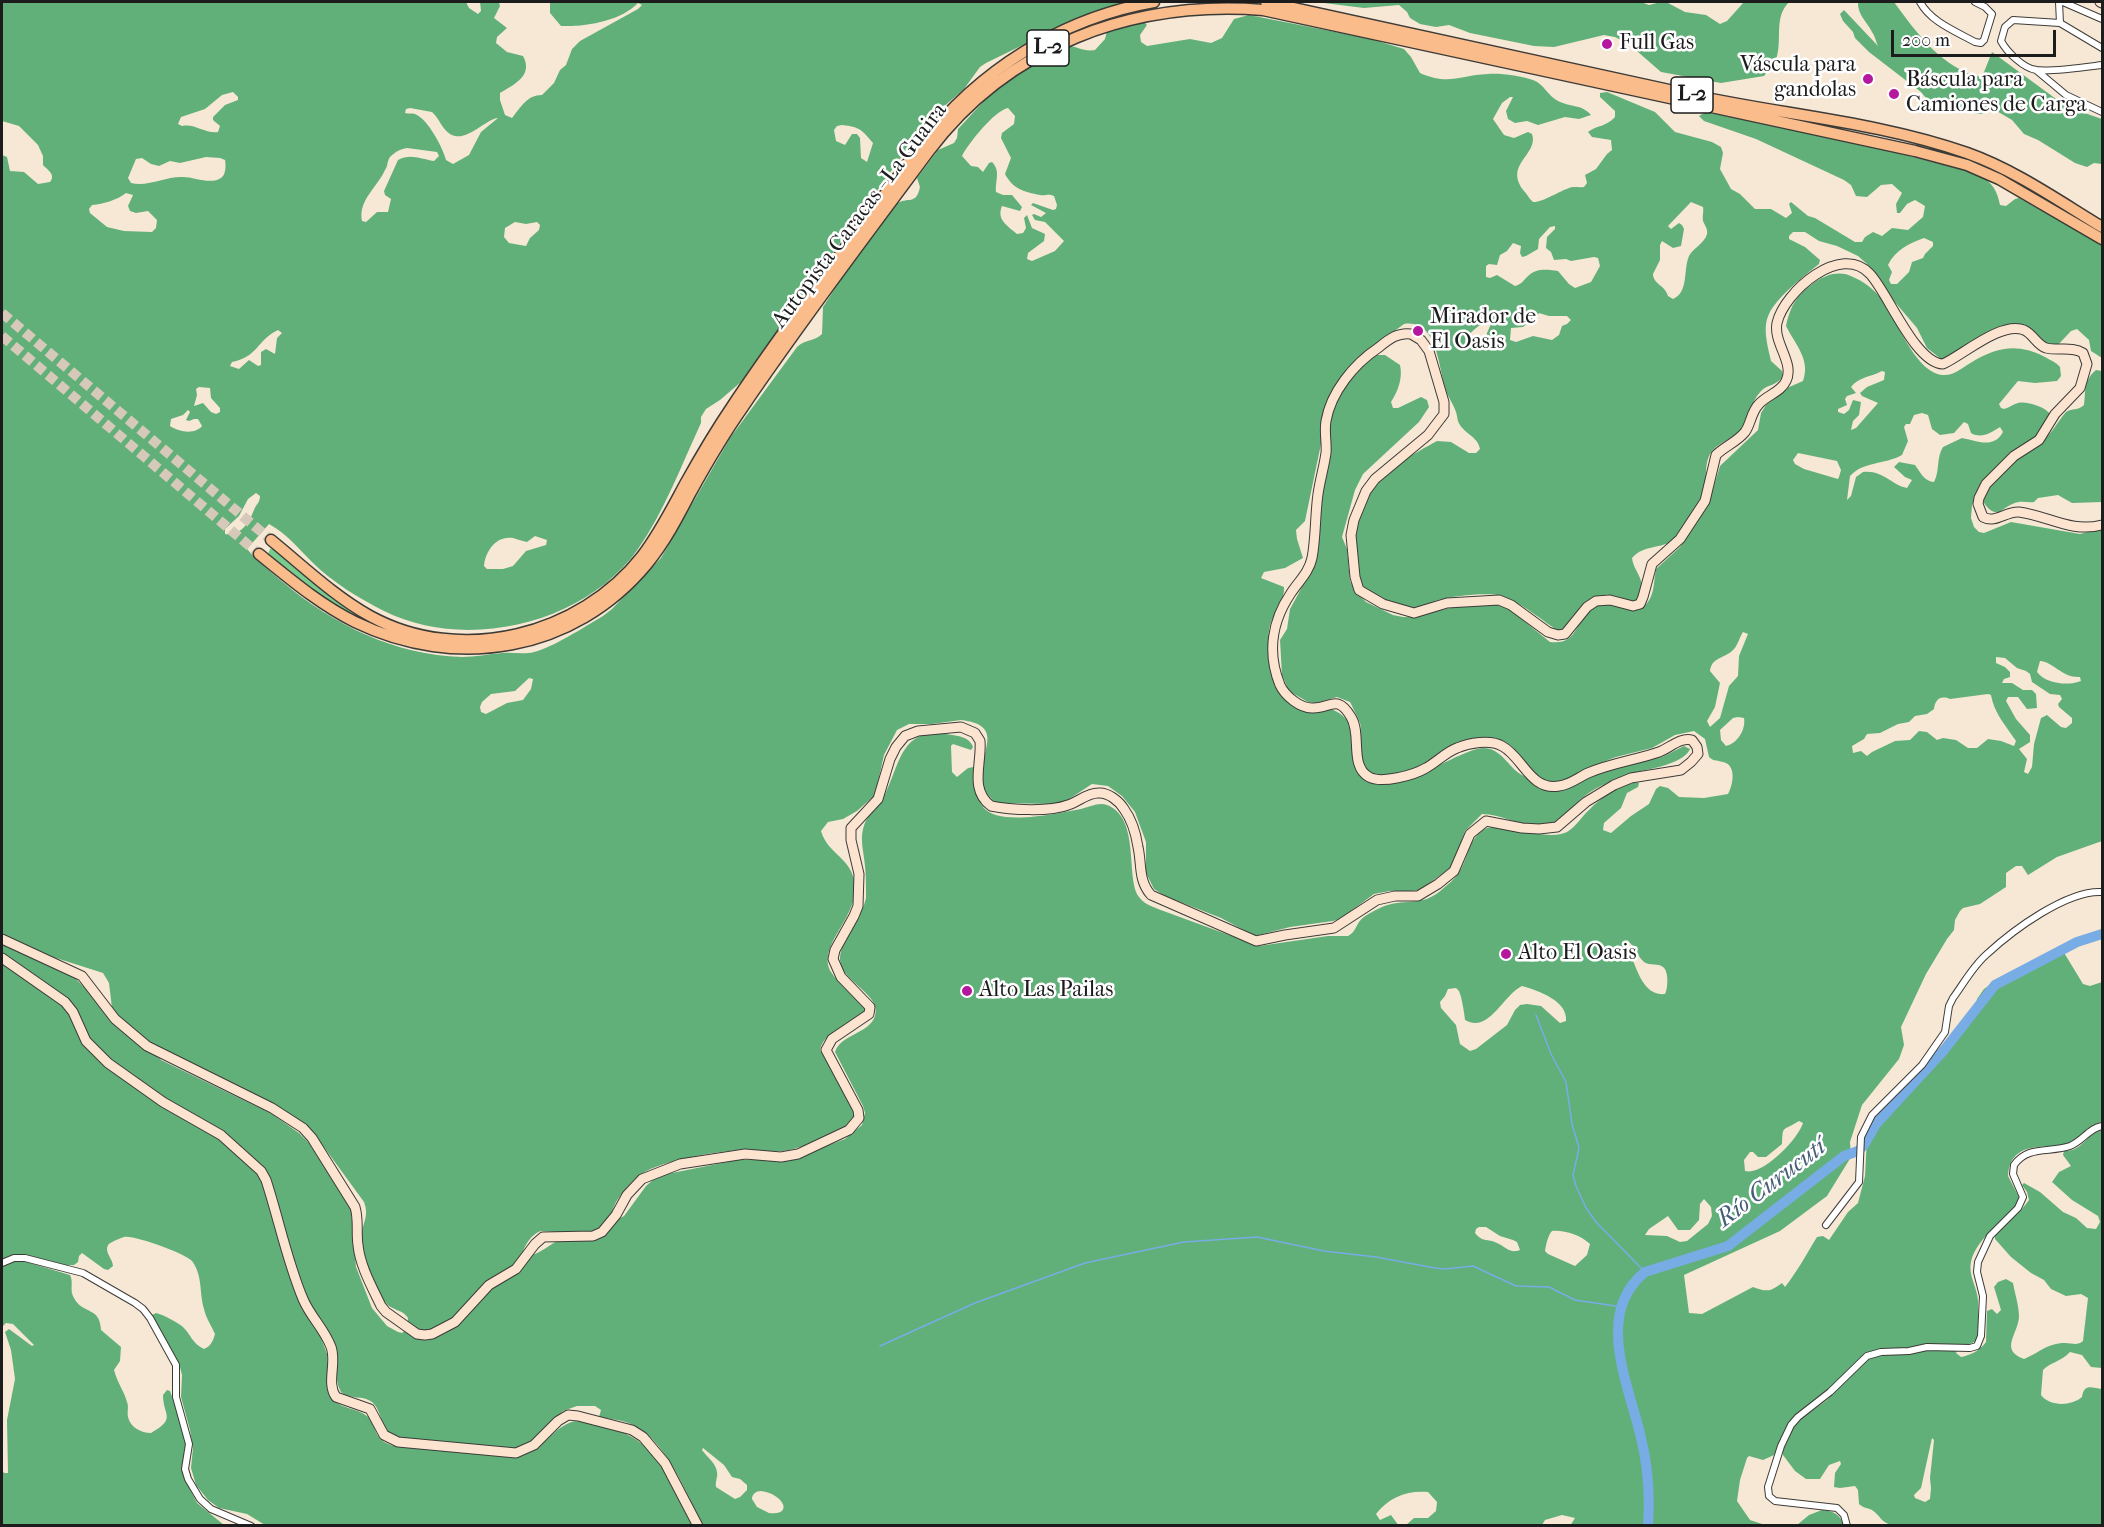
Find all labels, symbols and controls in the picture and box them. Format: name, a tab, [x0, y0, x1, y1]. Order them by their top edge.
scale bar	[1894, 18, 2059, 56]
road number: L-2	[1027, 30, 1069, 66]
text: 200 m	[1902, 30, 1950, 51]
place label: Full Gas	[1619, 31, 1694, 57]
marker: Full Gas	[1600, 37, 1614, 51]
place label: Váscula para gandolas	[1740, 53, 1856, 104]
place label: Báscula para Camiones de Carga	[1906, 68, 2087, 119]
marker: Váscula para gandolas	[1861, 72, 1875, 86]
road number: L-2	[1671, 77, 1713, 113]
marker: Báscula para Camiones de Carga	[1887, 87, 1901, 101]
street label: Autopista Caracas - La Guaira	[767, 98, 953, 334]
place label: Mirador de El Oasis	[1430, 305, 1536, 356]
marker: Mirador de El Oasis	[1411, 324, 1425, 338]
place label: Alto El Oasis	[1518, 941, 1637, 967]
marker: Alto El Oasis	[1499, 947, 1513, 961]
place label: Alto Las Pailas	[979, 978, 1113, 1004]
marker: Alto Las Pailas	[960, 984, 974, 998]
water label: Río Curucutí	[1712, 1134, 1832, 1234]

